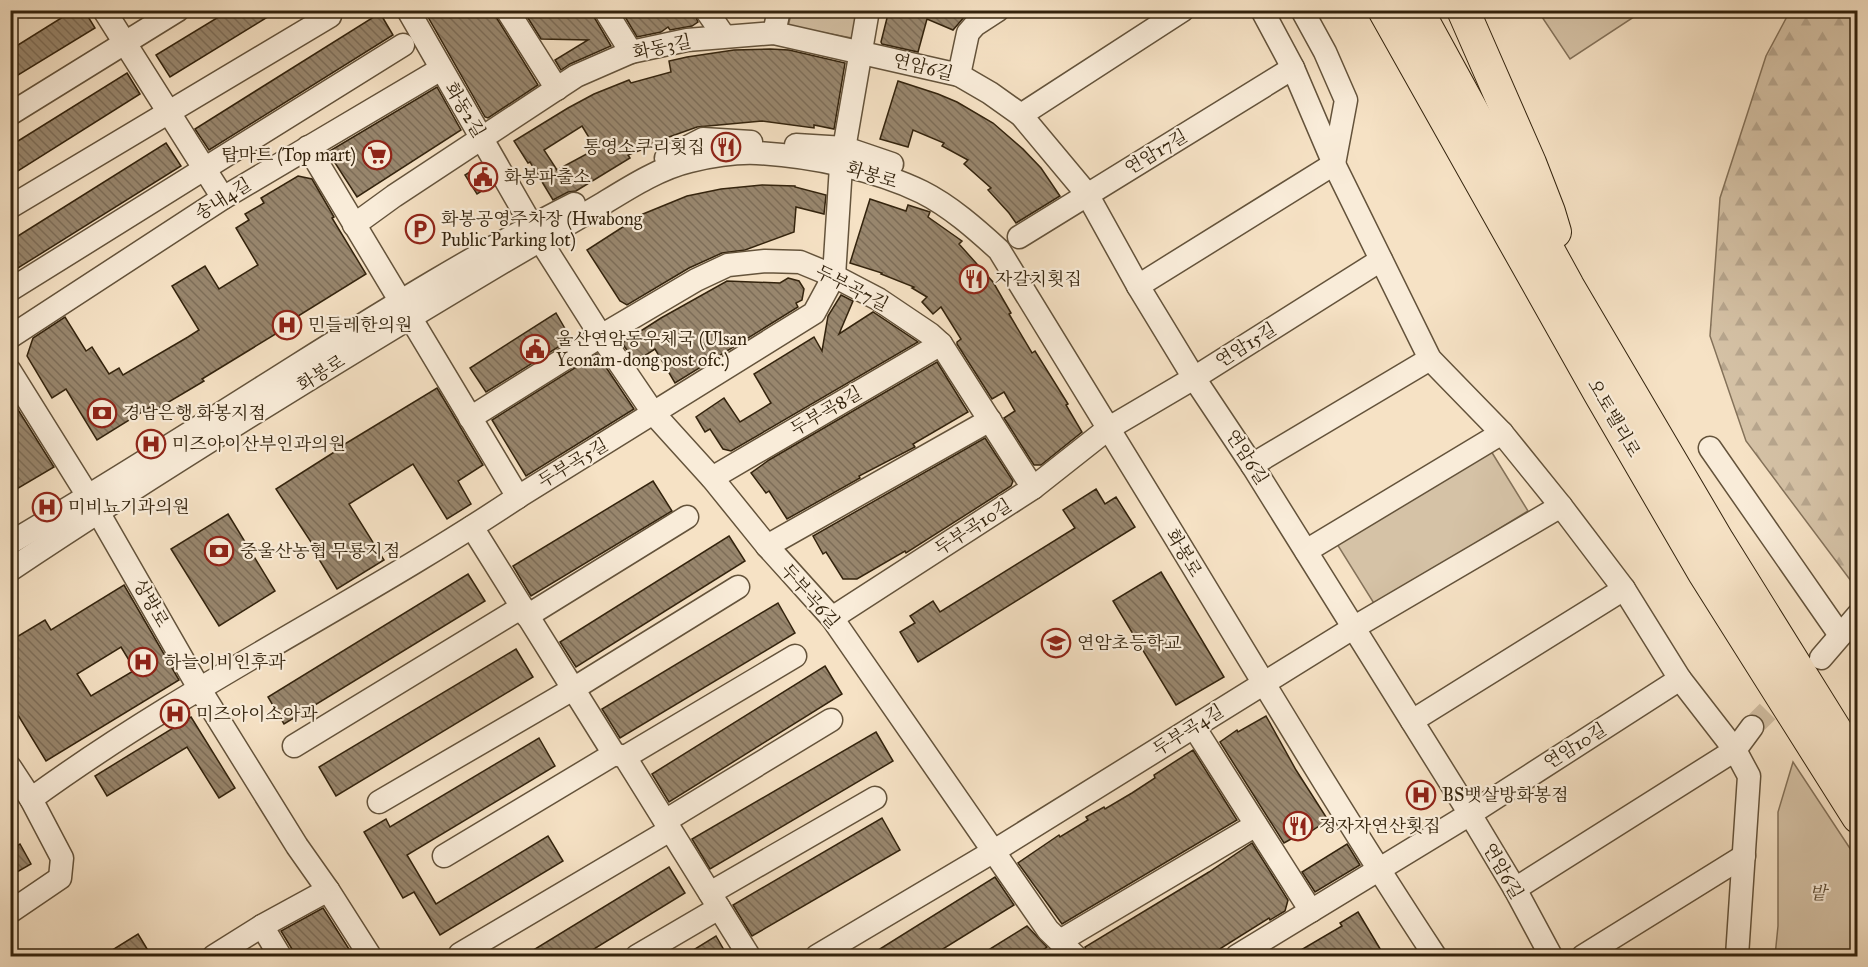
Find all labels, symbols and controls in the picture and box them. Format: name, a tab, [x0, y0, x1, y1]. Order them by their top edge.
street label: 화동3길	[631, 30, 693, 64]
street label: 연암6길	[891, 49, 955, 85]
street label: 화동2길	[440, 78, 490, 142]
street label: 연암17길	[1121, 125, 1191, 179]
restaurant icon: 통영소쿠리횟집	[710, 131, 742, 163]
place label: 통영소쿠리횟집	[583, 136, 705, 158]
supermarket icon: 탑마트 (Top mart)	[361, 139, 393, 171]
place label: 탑마트 (Top mart)	[221, 144, 356, 167]
street label: 화봉로	[844, 157, 900, 193]
public building icon: 화봉파출소	[467, 161, 499, 193]
place label: 화봉파출소	[504, 166, 591, 188]
street label: 송내4길	[191, 173, 255, 225]
place label: 화봉공영주차장 (Hwabong Public Parking lot)	[441, 208, 643, 252]
parking icon: 화봉공영주차장 (Hwabong Public Parking lot)	[404, 213, 436, 245]
street label: 두부곡7길	[812, 260, 892, 316]
restaurant icon: 자갈치횟집	[958, 263, 990, 295]
place label: 자갈치횟집	[995, 268, 1082, 290]
hospital icon: 민들레한의원	[271, 309, 303, 341]
place label: 민들레한의원	[308, 314, 412, 336]
street label: 연암15길	[1212, 318, 1280, 372]
place label: 울산연암동우체국 (Ulsan Yeonam-dong post ofc.)	[556, 328, 747, 372]
public building icon: 울산연암동우체국 (Ulsan Yeonam-dong post ofc.)	[519, 333, 551, 365]
street label: 화봉로	[293, 350, 349, 396]
street label: 오토밸리로	[1583, 375, 1645, 461]
street label: 두부곡8길	[786, 382, 866, 440]
bank icon: 경남은행 화봉지점	[86, 397, 118, 429]
place label: 경남은행 화봉지점	[123, 402, 266, 424]
street label: 연암6길	[1221, 425, 1273, 489]
hospital icon: 미즈아이산부인과의원	[135, 428, 167, 460]
place label: 미즈아이산부인과의원	[172, 433, 346, 455]
street label: 두부곡5길	[534, 434, 612, 492]
hospital icon: 미비뇨기과의원	[31, 491, 63, 523]
street label: 두부곡10길	[931, 494, 1015, 560]
place label: 미비뇨기과의원	[68, 496, 190, 518]
street label: 화봉로	[1161, 525, 1207, 581]
bank icon: 중울산농협 무룡지점	[203, 535, 235, 567]
place label: 중울산농협 무룡지점	[240, 540, 400, 562]
street label: 두부곡6길	[776, 559, 844, 633]
street label: 상방로	[128, 575, 174, 631]
school or university icon: 연암초등학교	[1040, 627, 1072, 659]
place label: 연암초등학교	[1077, 632, 1182, 654]
hospital icon: 하늘이비인후과	[127, 646, 159, 678]
place label: 하늘이비인후과	[164, 651, 286, 673]
hospital icon: 미즈아이소아과	[159, 698, 191, 730]
street label: 두부곡4길	[1148, 700, 1228, 760]
place label: 미즈아이소아과	[196, 703, 318, 725]
street label: 연암10길	[1540, 718, 1610, 774]
hospital icon: BS뱃살방화봉점	[1405, 779, 1437, 811]
place label: BS뱃살방화봉점	[1442, 784, 1569, 806]
restaurant icon: 정자자연산횟집	[1282, 810, 1314, 842]
place label: 정자자연산횟집	[1319, 815, 1441, 837]
street label: 연암6길	[1478, 839, 1528, 903]
park label: 밭	[1809, 882, 1829, 904]

